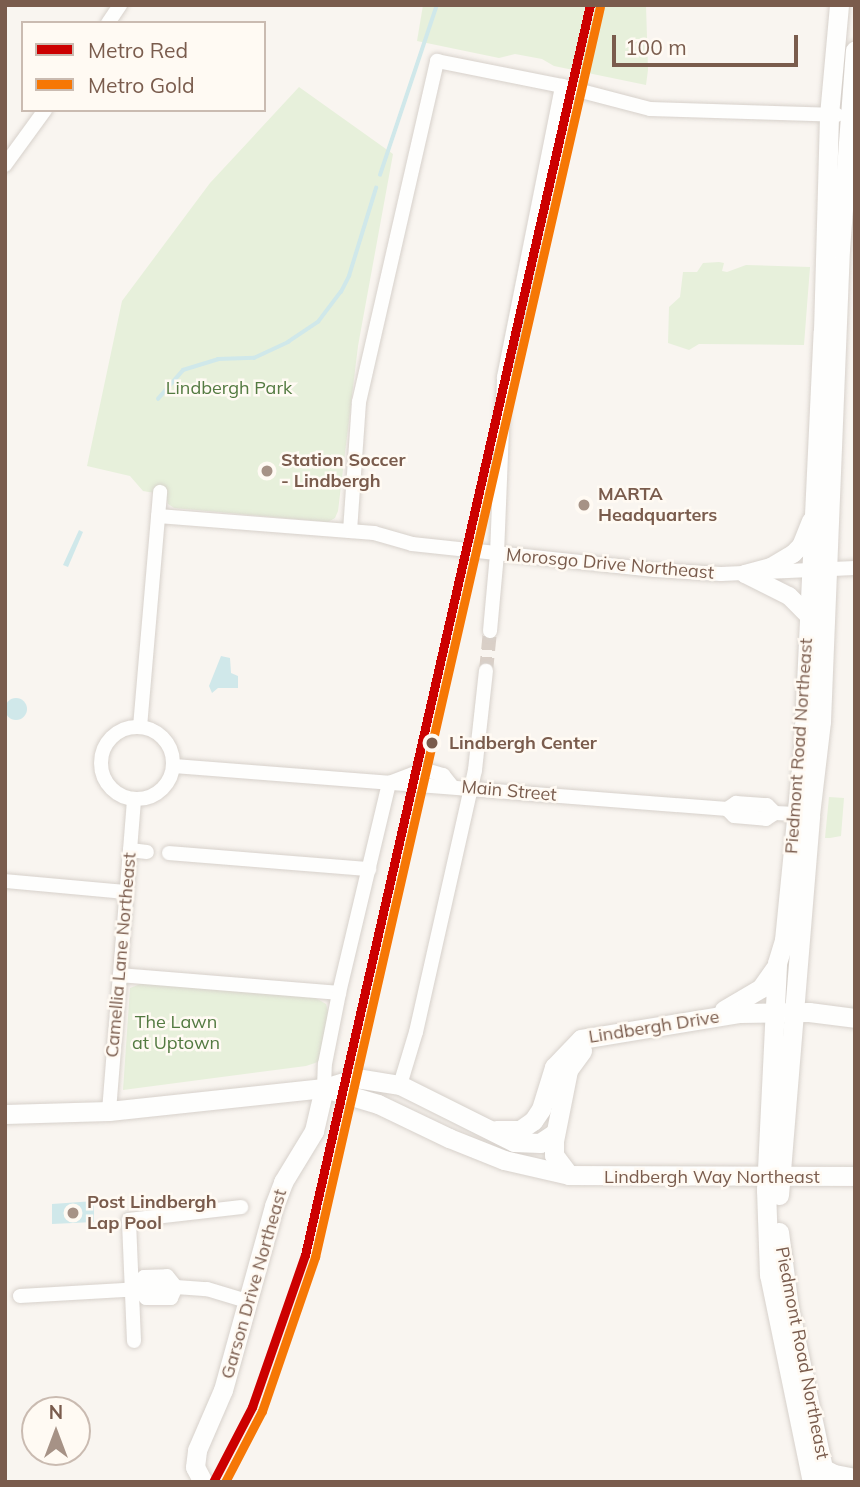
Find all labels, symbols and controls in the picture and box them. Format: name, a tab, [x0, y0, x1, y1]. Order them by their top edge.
legend	[21, 21, 266, 112]
scale bar	[615, 21, 800, 65]
text: 100 m	[625, 34, 687, 60]
text: Metro Red	[88, 37, 188, 63]
text: Metro Gold	[88, 72, 195, 98]
park label: Lindbergh Park	[166, 377, 292, 399]
place label: Station Soccer - Lindbergh	[281, 450, 405, 492]
marker: Station Soccer - Lindbergh	[259, 463, 275, 479]
place label: MARTA Headquarters	[598, 484, 717, 526]
marker: MARTA Headquarters	[576, 497, 592, 513]
street label: Morosgo Drive Northeast	[505, 544, 715, 584]
street label: Piedmont Road Northeast	[781, 637, 817, 855]
marker: Lindbergh Center	[421, 732, 443, 754]
place label: Lindbergh Center	[449, 732, 597, 754]
street label: Main Street	[460, 776, 558, 806]
street label: Camellia Lane Northeast	[101, 852, 141, 1058]
street label: Lindbergh Drive	[587, 1006, 721, 1048]
park label: The Lawn at Uptown	[132, 1012, 220, 1054]
street label: Lindbergh Way Northeast	[604, 1166, 820, 1188]
street label: Garson Drive Northeast	[217, 1187, 291, 1381]
place label: Post Lindbergh Lap Pool	[87, 1192, 217, 1234]
marker: Post Lindbergh Lap Pool	[65, 1205, 81, 1221]
street label: Piedmont Road Northeast	[771, 1245, 833, 1461]
north arrow	[21, 1396, 91, 1466]
text: N	[49, 1400, 63, 1424]

